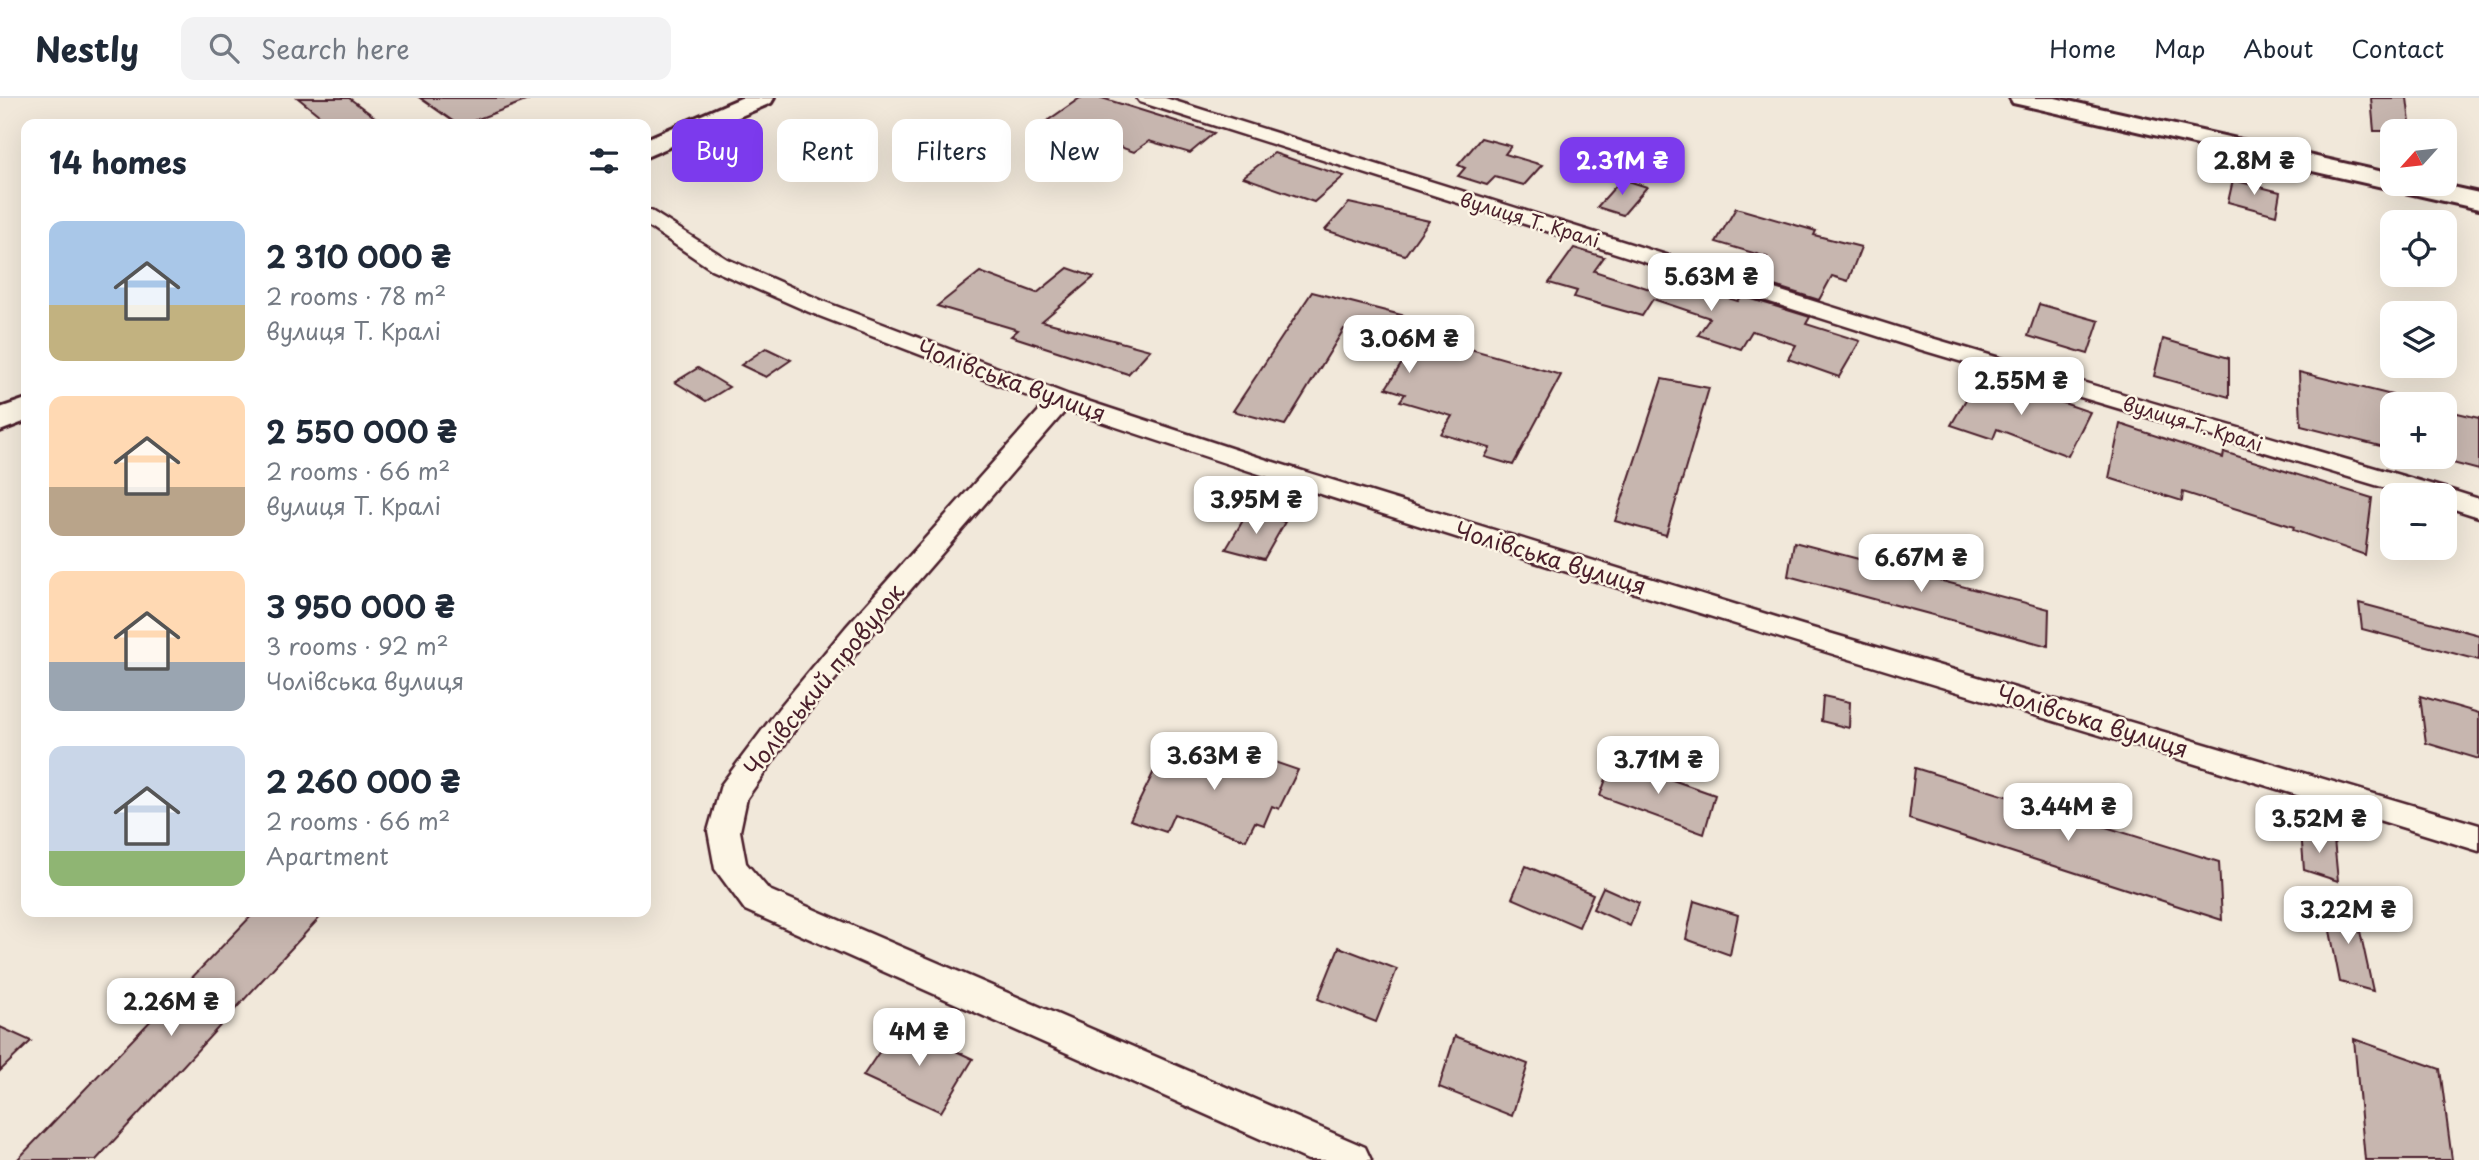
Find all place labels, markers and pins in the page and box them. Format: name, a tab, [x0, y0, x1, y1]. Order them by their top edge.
pin: 2.31M ₴	[1557, 138, 1687, 197]
pin: 2.8M ₴	[2197, 138, 2311, 197]
pin: 5.63M ₴	[1646, 254, 1776, 313]
pin: 3.06M ₴	[1344, 316, 1474, 375]
pin: 2.55M ₴	[1956, 358, 2086, 417]
pin: 3.95M ₴	[1191, 476, 1321, 536]
pin: 6.67M ₴	[1856, 534, 1986, 594]
pin: 3.63M ₴	[1149, 732, 1279, 792]
pin: 3.71M ₴	[1593, 736, 1723, 796]
pin: 3.44M ₴	[2003, 784, 2133, 843]
pin: 3.52M ₴	[2254, 796, 2384, 855]
pin: 3.22M ₴	[2283, 886, 2413, 946]
pin: 2.26M ₴	[106, 978, 236, 1038]
pin: 4M ₴	[878, 1009, 960, 1068]

